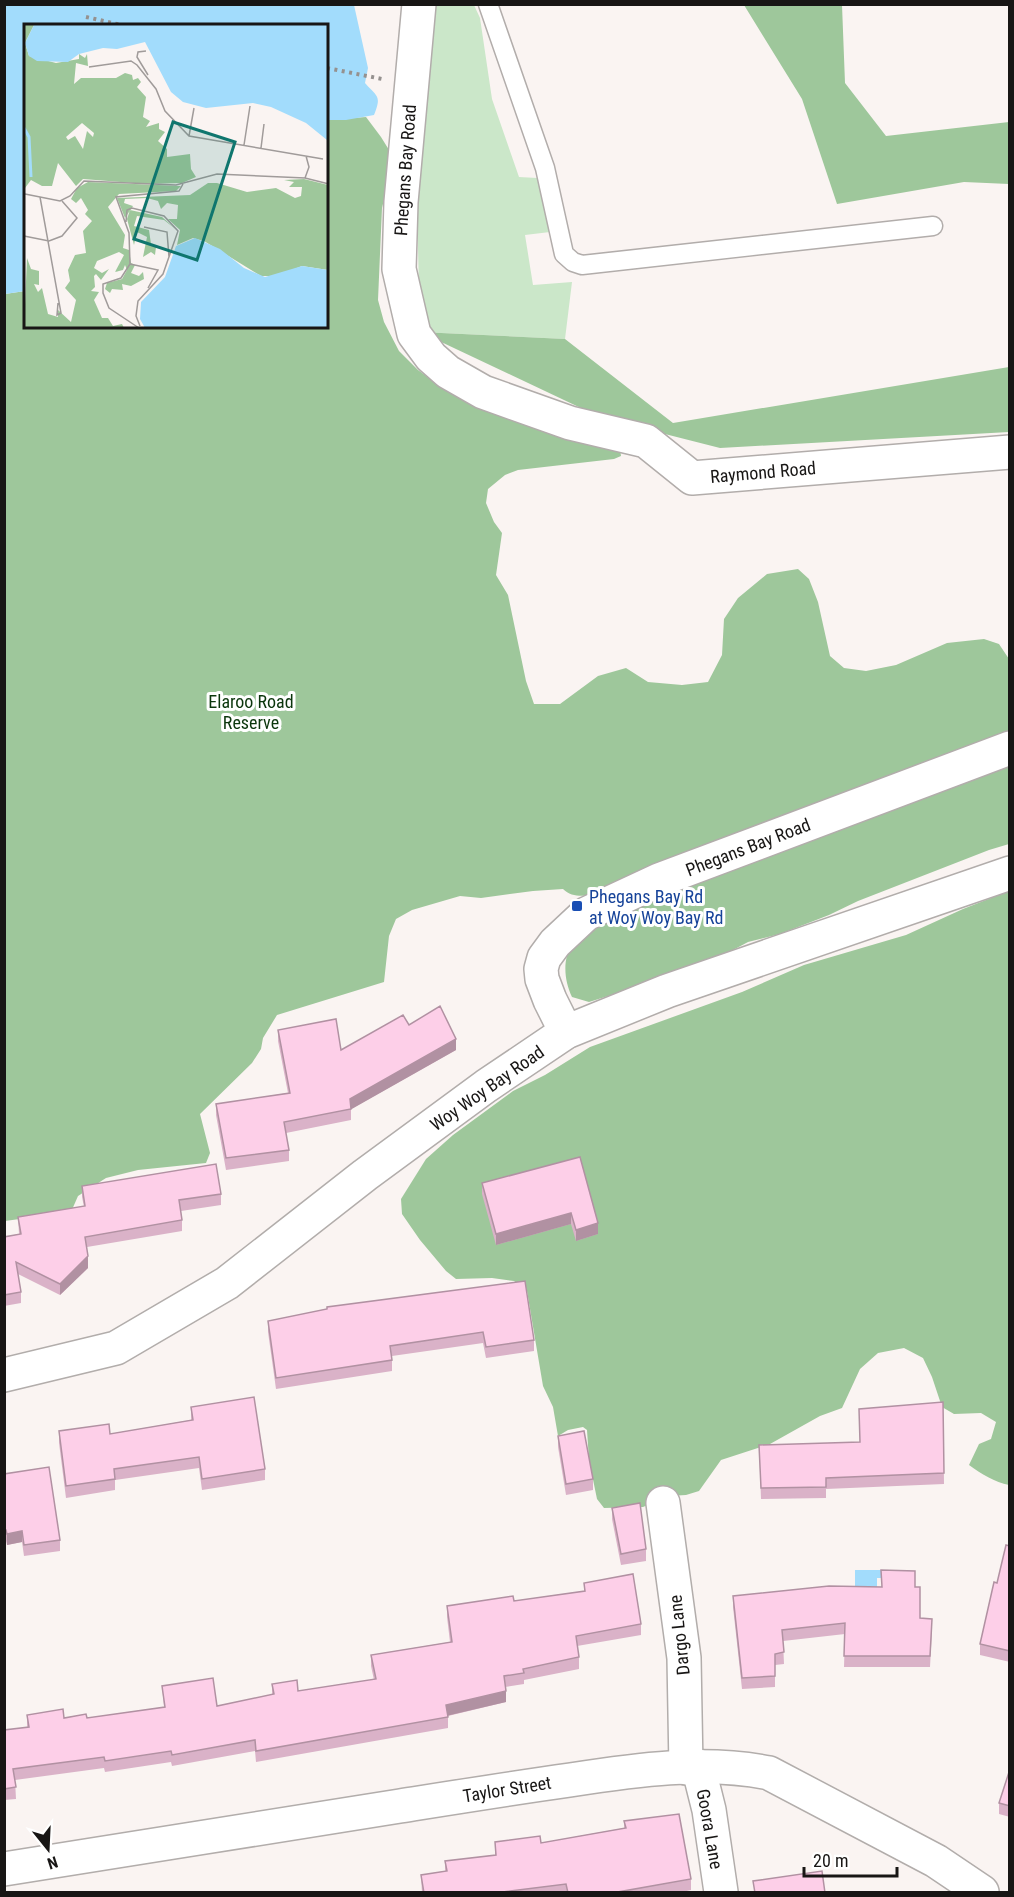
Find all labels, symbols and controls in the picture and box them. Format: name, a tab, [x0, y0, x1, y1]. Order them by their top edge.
inset map	[24, 24, 328, 328]
street label: Phegans Bay Road	[390, 104, 420, 236]
street label: Raymond Road	[709, 457, 817, 487]
park label: Elaroo Road Reserve	[208, 691, 294, 733]
street label: Phegans Bay Road	[683, 814, 813, 880]
place label: Phegans Bay Rd at Woy Woy Bay Rd	[589, 886, 723, 928]
marker: Phegans Bay Rd at Woy Woy Bay Rd	[570, 899, 584, 913]
street label: Woy Woy Bay Road	[426, 1041, 548, 1135]
street label: Dargo Lane	[664, 1594, 694, 1676]
street label: Taylor Street	[461, 1772, 553, 1806]
street label: Goora Lane	[693, 1787, 727, 1871]
north arrow	[18, 1819, 78, 1879]
scale bar	[804, 1840, 897, 1878]
text: 20 m	[813, 1850, 848, 1871]
text: N	[45, 1852, 60, 1873]

